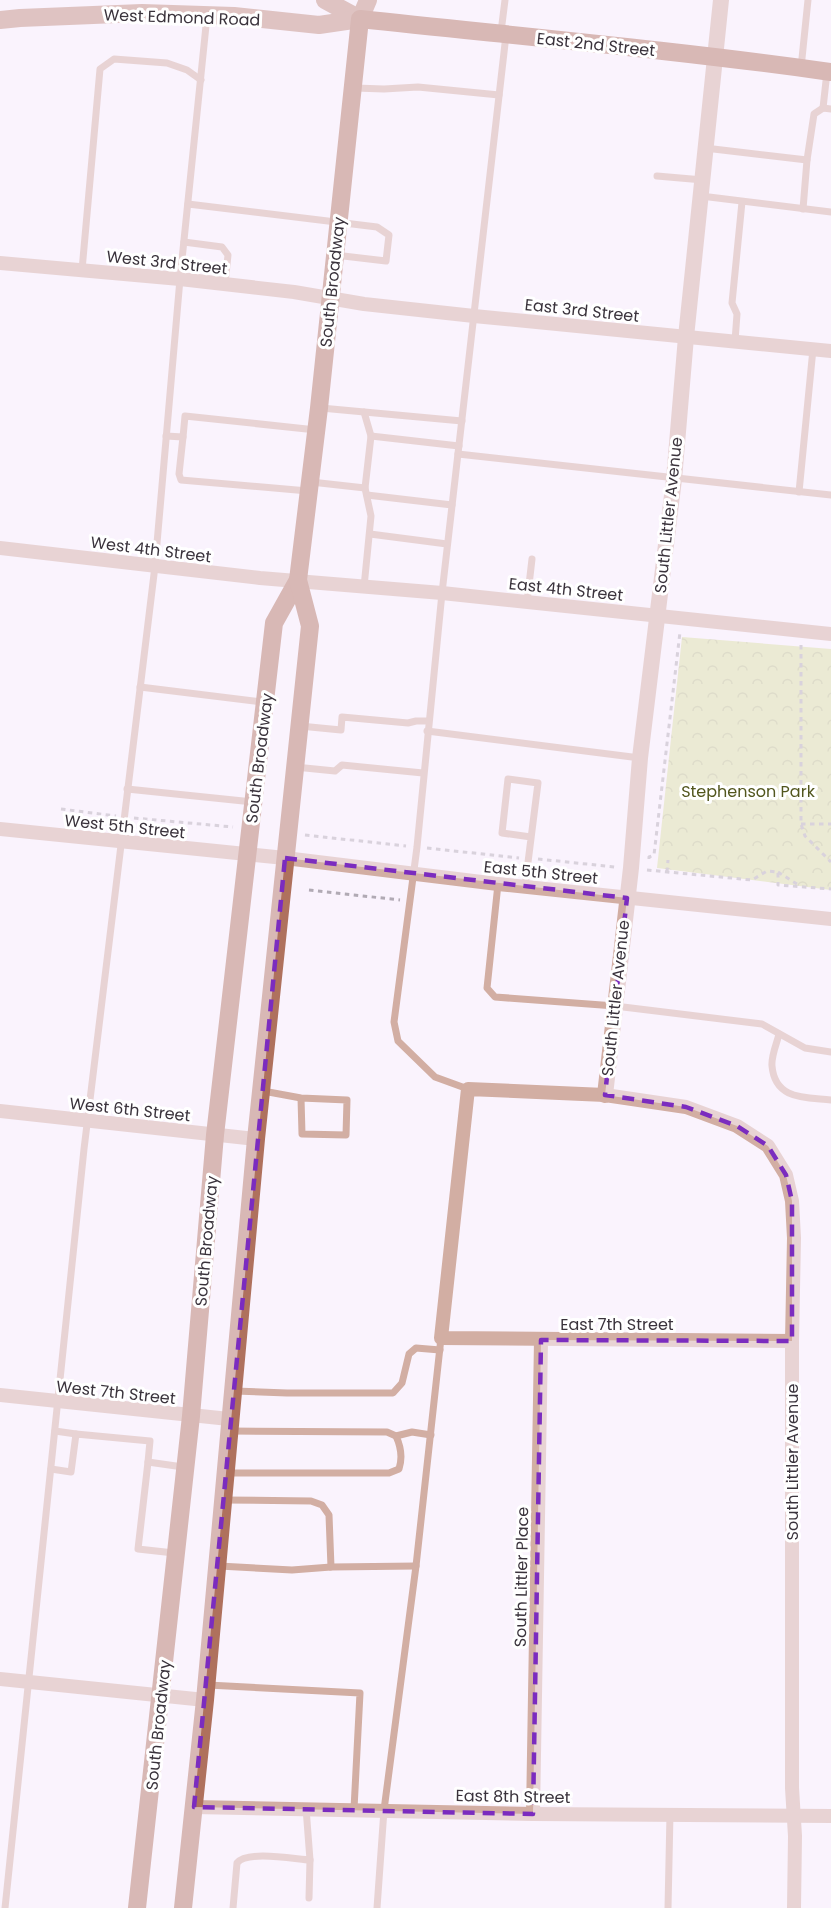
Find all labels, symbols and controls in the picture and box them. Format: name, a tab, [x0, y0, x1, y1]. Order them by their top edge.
street label: West Edmond Road	[103, 3, 261, 32]
street label: East 2nd Street	[536, 27, 656, 62]
street label: South Broadway	[314, 216, 351, 348]
street label: West 3rd Street	[105, 245, 229, 280]
street label: East 3rd Street	[524, 293, 640, 328]
street label: South Littler Avenue	[649, 436, 688, 594]
street label: West 4th Street	[89, 531, 213, 568]
street label: East 4th Street	[508, 572, 624, 607]
street label: South Broadway	[240, 692, 279, 824]
park label: Stephenson Park	[681, 780, 816, 803]
street label: West 5th Street	[63, 809, 187, 844]
street label: East 5th Street	[483, 855, 599, 890]
street label: South Littler Avenue	[596, 919, 635, 1077]
street label: West 6th Street	[68, 1092, 192, 1127]
street label: South Broadway	[189, 1175, 224, 1307]
street label: East 7th Street	[560, 1313, 674, 1336]
street label: West 7th Street	[55, 1375, 177, 1410]
street label: South Littler Avenue	[781, 1383, 804, 1540]
street label: South Littler Place	[509, 1507, 534, 1647]
street label: South Broadway	[140, 1659, 177, 1791]
street label: East 8th Street	[455, 1784, 571, 1809]

